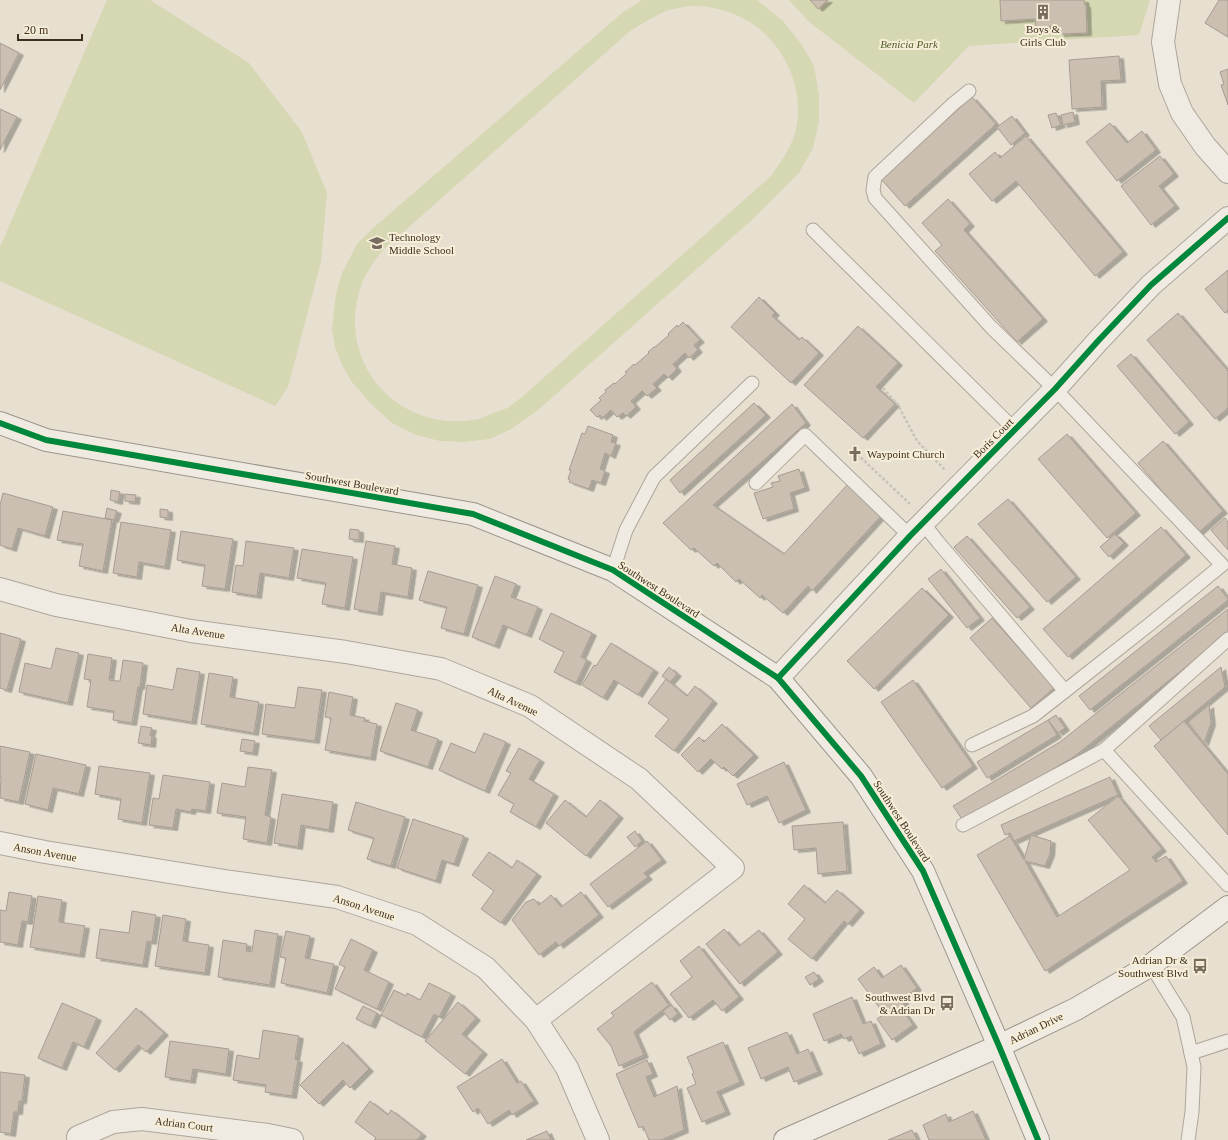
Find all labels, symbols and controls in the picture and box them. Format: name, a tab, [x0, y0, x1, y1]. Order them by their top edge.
building icon: Boys & Girls Club	[1034, 3, 1052, 21]
scale bar	[18, 16, 82, 42]
text: 20 m	[24, 23, 49, 37]
place label: Boys & Girls Club	[1020, 23, 1067, 48]
park label: Benicia Park	[880, 38, 939, 50]
place label: Technology Middle School	[389, 231, 454, 256]
school or university icon: Technology Middle School	[368, 234, 386, 252]
street label: Boris Court	[970, 415, 1016, 461]
church icon: Waypoint Church	[846, 445, 864, 463]
place label: Waypoint Church	[867, 448, 945, 460]
street label: Southwest Boulevard	[304, 469, 400, 497]
street label: Southwest Boulevard	[616, 558, 702, 620]
street label: Alta Avenue	[170, 621, 226, 641]
street label: Alta Avenue	[486, 684, 540, 718]
street label: Southwest Boulevard	[871, 778, 933, 864]
street label: Anson Avenue	[12, 841, 78, 864]
street label: Anson Avenue	[332, 891, 397, 923]
place label: Adrian Dr & Southwest Blvd	[1118, 954, 1188, 979]
bus stop icon: Adrian Dr & Southwest Blvd	[1191, 957, 1209, 975]
place label: Southwest Blvd & Adrian Dr	[865, 991, 935, 1016]
bus stop icon: Southwest Blvd & Adrian Dr	[938, 994, 956, 1012]
street label: Adrian Drive	[1007, 1010, 1065, 1046]
street label: Adrian Court	[154, 1114, 214, 1134]

